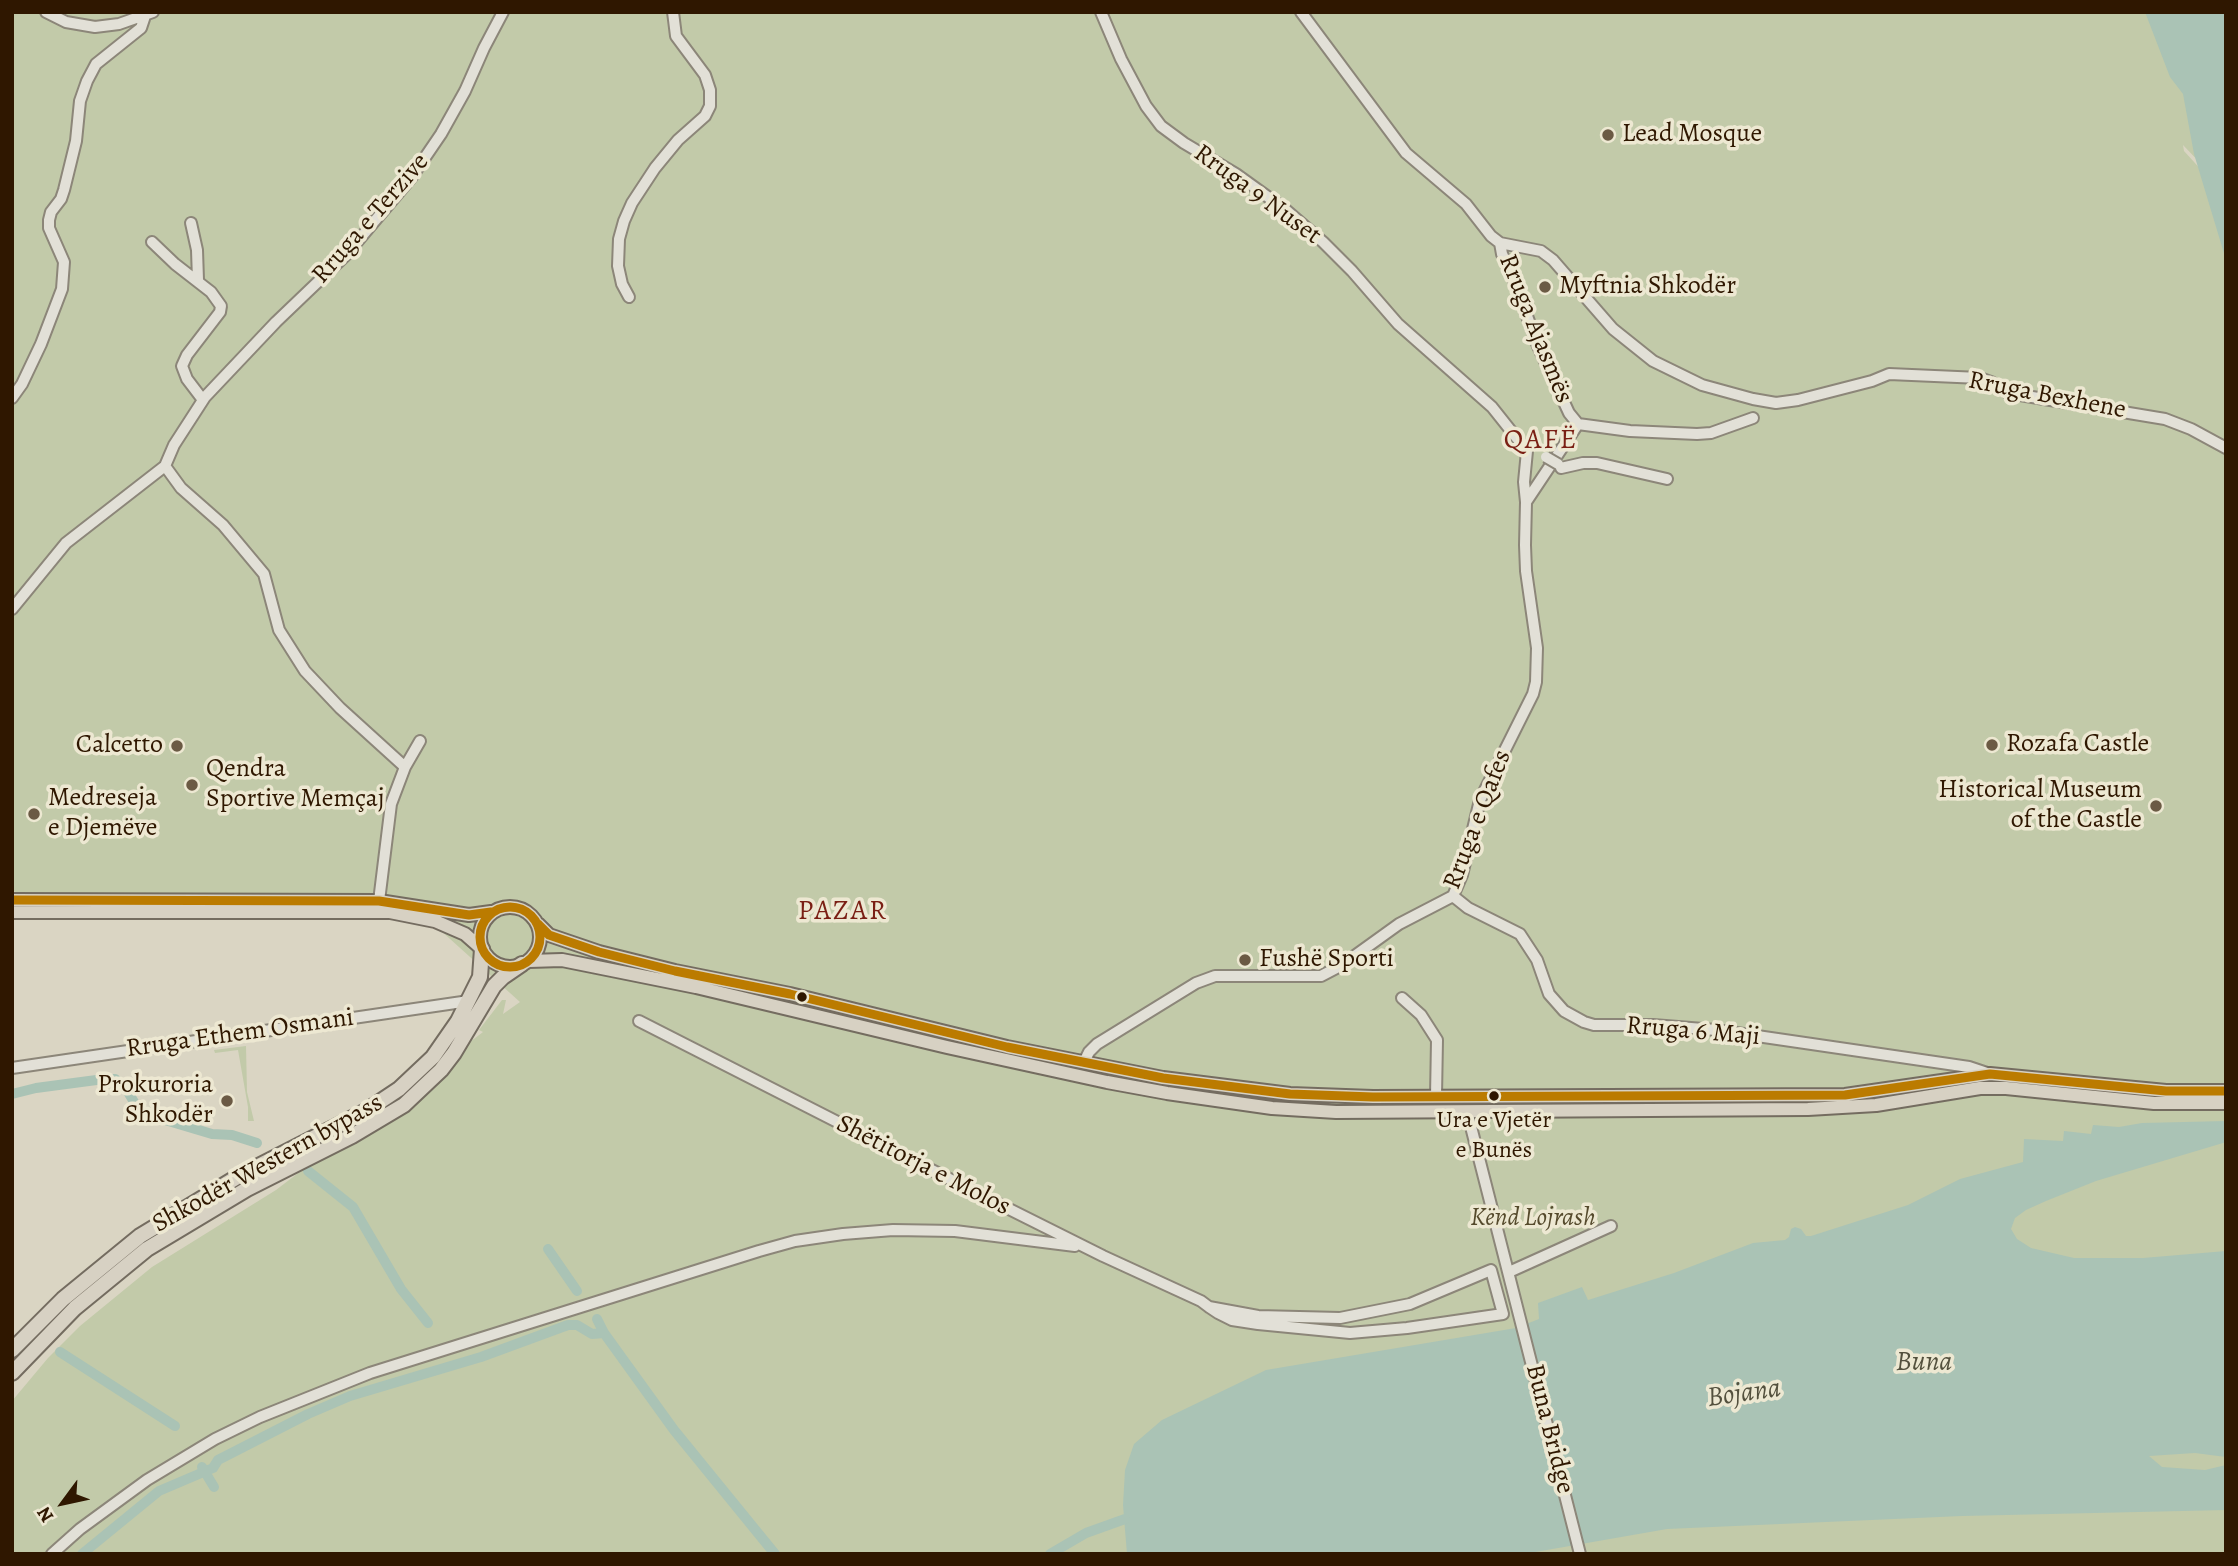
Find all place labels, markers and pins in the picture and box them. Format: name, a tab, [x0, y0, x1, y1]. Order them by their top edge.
place label: Lead Mosque	[1622, 119, 1762, 151]
marker: Lead Mosque	[1600, 127, 1616, 143]
place label: Myftnia Shkodër	[1559, 271, 1736, 303]
marker: Myftnia Shkodër	[1537, 279, 1553, 295]
place label: Rozafa Castle	[2006, 729, 2149, 761]
place label: Calcetto	[76, 730, 163, 762]
marker: Rozafa Castle	[1984, 737, 2000, 753]
marker: Calcetto	[169, 738, 185, 754]
place label: Qendra Sportive Memçaj	[206, 754, 384, 816]
place label: Historical Museum of the Castle	[1938, 775, 2142, 836]
marker: Qendra Sportive Memçaj	[184, 777, 200, 793]
place label: Medreseja e Djemëve	[48, 783, 157, 844]
marker: Historical Museum of the Castle	[2148, 798, 2164, 814]
marker: Medreseja e Djemëve	[26, 806, 42, 822]
place label: Fushë Sporti	[1259, 944, 1394, 976]
marker: Fushë Sporti	[1237, 952, 1253, 968]
unlabelled marker	[795, 990, 809, 1004]
place label: Prokuroria Shkodër	[97, 1070, 213, 1132]
marker: Ura e Vjetër e Bunës	[1487, 1089, 1501, 1103]
marker: Prokuroria Shkodër	[219, 1093, 235, 1109]
place label: Ura e Vjetër e Bunës	[1437, 1107, 1551, 1163]

